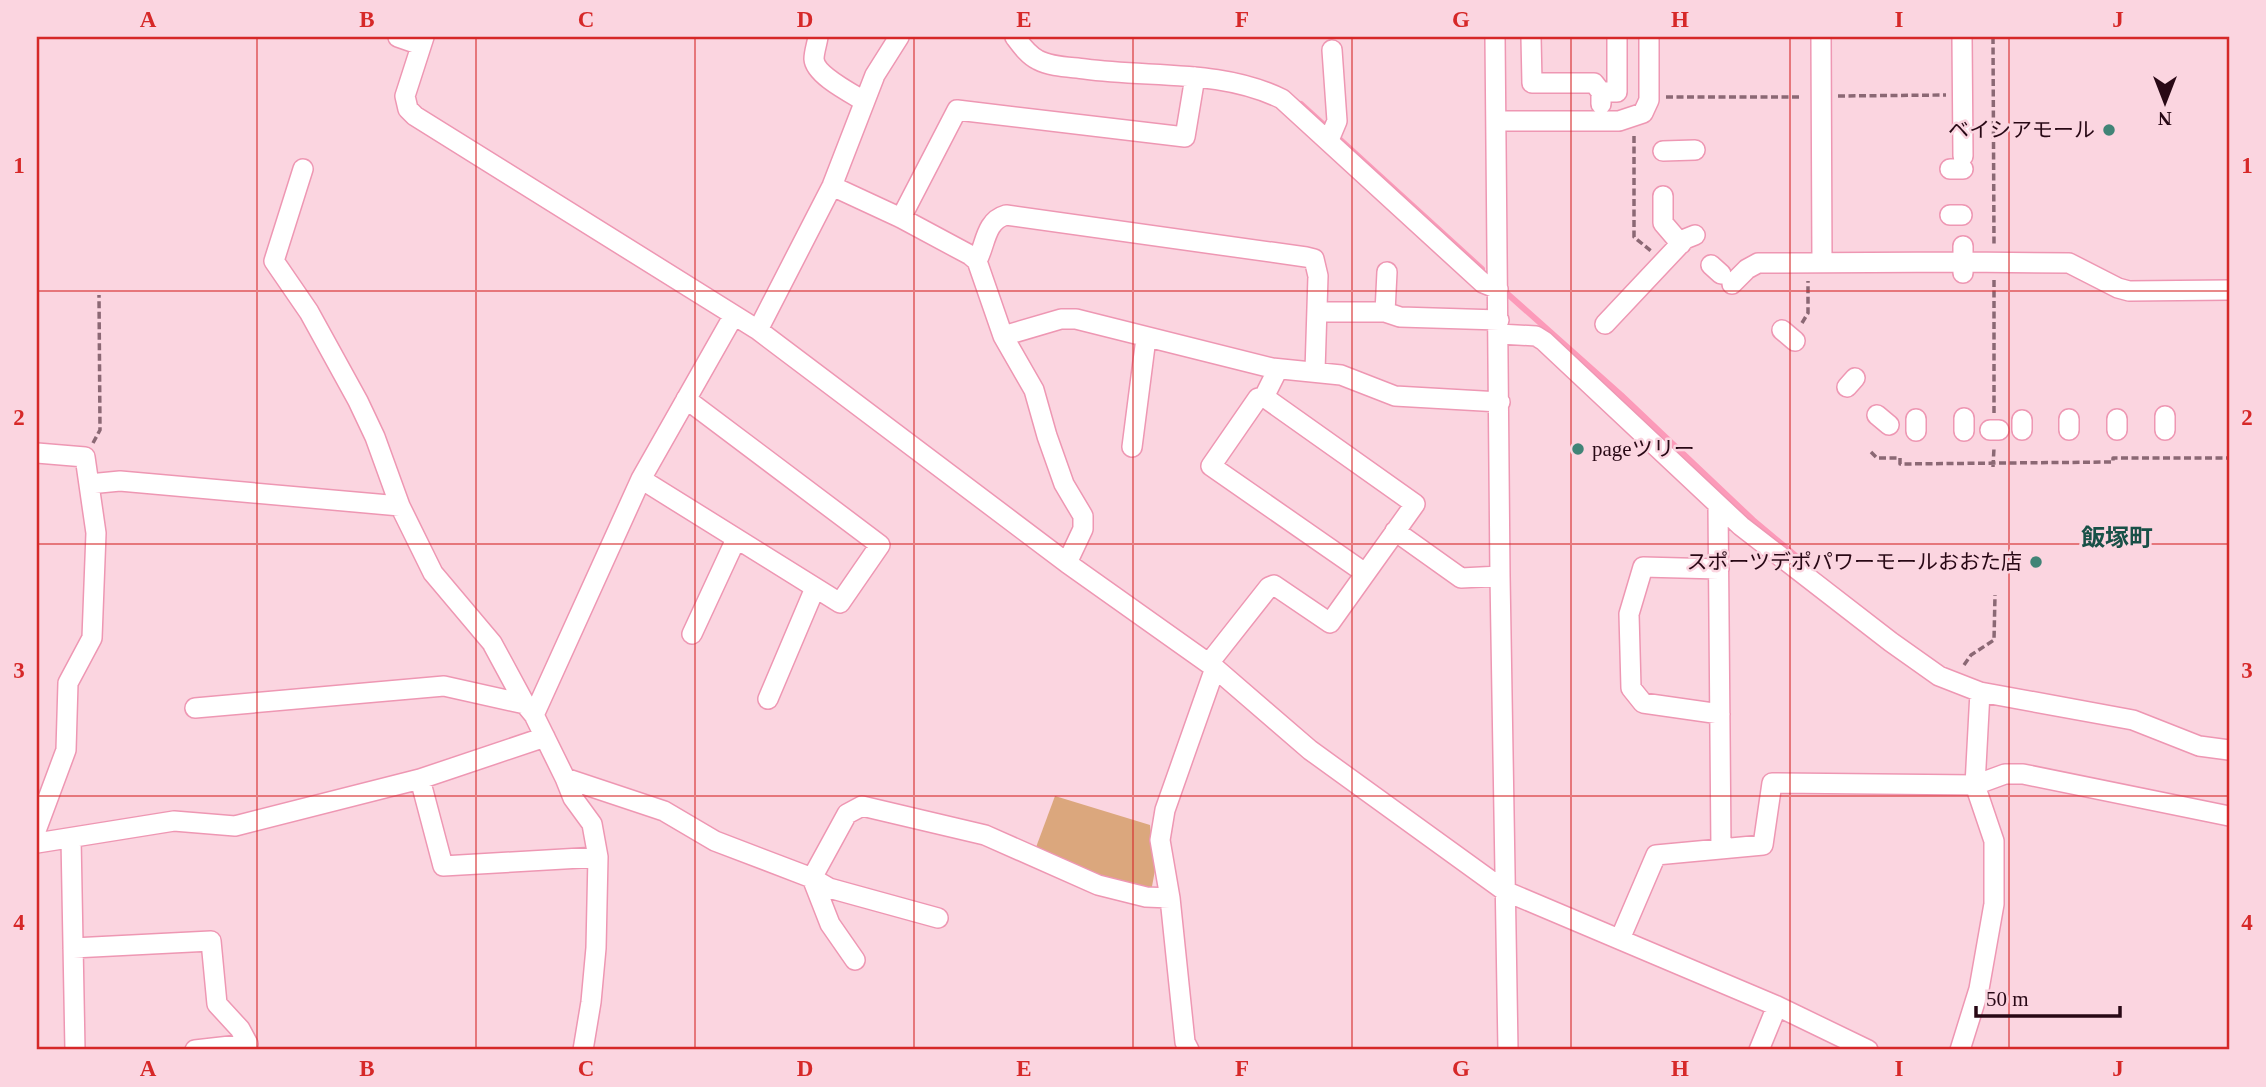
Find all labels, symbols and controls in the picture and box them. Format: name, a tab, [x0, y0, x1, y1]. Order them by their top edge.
text: A	[140, 7, 157, 32]
text: B	[359, 7, 375, 32]
text: C	[578, 7, 594, 32]
text: D	[797, 7, 813, 32]
text: E	[1016, 7, 1032, 32]
text: F	[1235, 7, 1249, 32]
text: G	[1452, 7, 1470, 32]
text: H	[1671, 7, 1689, 32]
text: I	[1895, 7, 1904, 32]
text: J	[2112, 7, 2124, 32]
north arrow	[2130, 66, 2200, 136]
text: N	[2158, 108, 2172, 129]
place label: ベイシアモール	[1948, 118, 2095, 142]
marker: ベイシアモール	[2101, 122, 2117, 138]
text: 1	[13, 153, 25, 178]
text: 1	[2241, 153, 2253, 178]
text: 2	[13, 405, 25, 430]
text: 2	[2241, 405, 2253, 430]
place label: pageツリー	[1592, 437, 1695, 461]
marker: pageツリー	[1570, 441, 1586, 457]
district label: 飯塚町	[2081, 525, 2153, 551]
place label: スポーツデポパワーモールおおた店	[1686, 550, 2022, 574]
marker: スポーツデポパワーモールおおた店	[2028, 554, 2044, 570]
text: 3	[13, 658, 25, 683]
text: 3	[2241, 658, 2253, 683]
text: 4	[13, 910, 25, 935]
text: 4	[2241, 910, 2253, 935]
scale bar	[1976, 975, 2119, 1019]
text: 50 m	[1986, 987, 2029, 1011]
text: A	[140, 1056, 157, 1081]
text: B	[359, 1056, 375, 1081]
text: C	[578, 1056, 594, 1081]
text: D	[797, 1056, 813, 1081]
text: E	[1016, 1056, 1032, 1081]
text: F	[1235, 1056, 1249, 1081]
text: G	[1452, 1056, 1470, 1081]
text: H	[1671, 1056, 1689, 1081]
text: I	[1895, 1056, 1904, 1081]
text: J	[2112, 1056, 2124, 1081]

